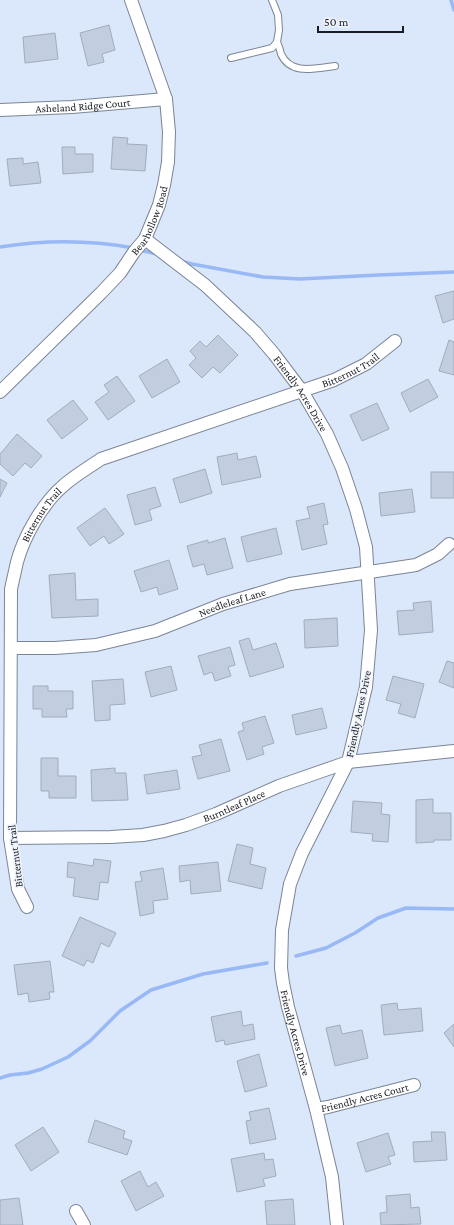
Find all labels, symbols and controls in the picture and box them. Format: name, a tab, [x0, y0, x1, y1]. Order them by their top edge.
scale bar	[318, 8, 403, 34]
text: 50 m	[324, 15, 349, 29]
street label: Asheland Ridge Court	[35, 96, 131, 115]
street label: Bearhollow Road	[128, 185, 170, 257]
street label: Bitternut Trail	[320, 350, 381, 390]
street label: Friendly Acres Drive	[271, 353, 330, 434]
street label: Bitternut Trail	[19, 485, 64, 544]
street label: Needleleaf Lane	[197, 586, 267, 619]
street label: Friendly Acres Drive	[343, 669, 374, 759]
street label: Burntleaf Place	[201, 787, 267, 824]
street label: Bitternut Trail	[5, 824, 25, 888]
street label: Friendly Acres Drive	[279, 989, 313, 1077]
street label: Friendly Acres Court	[320, 1081, 410, 1114]

